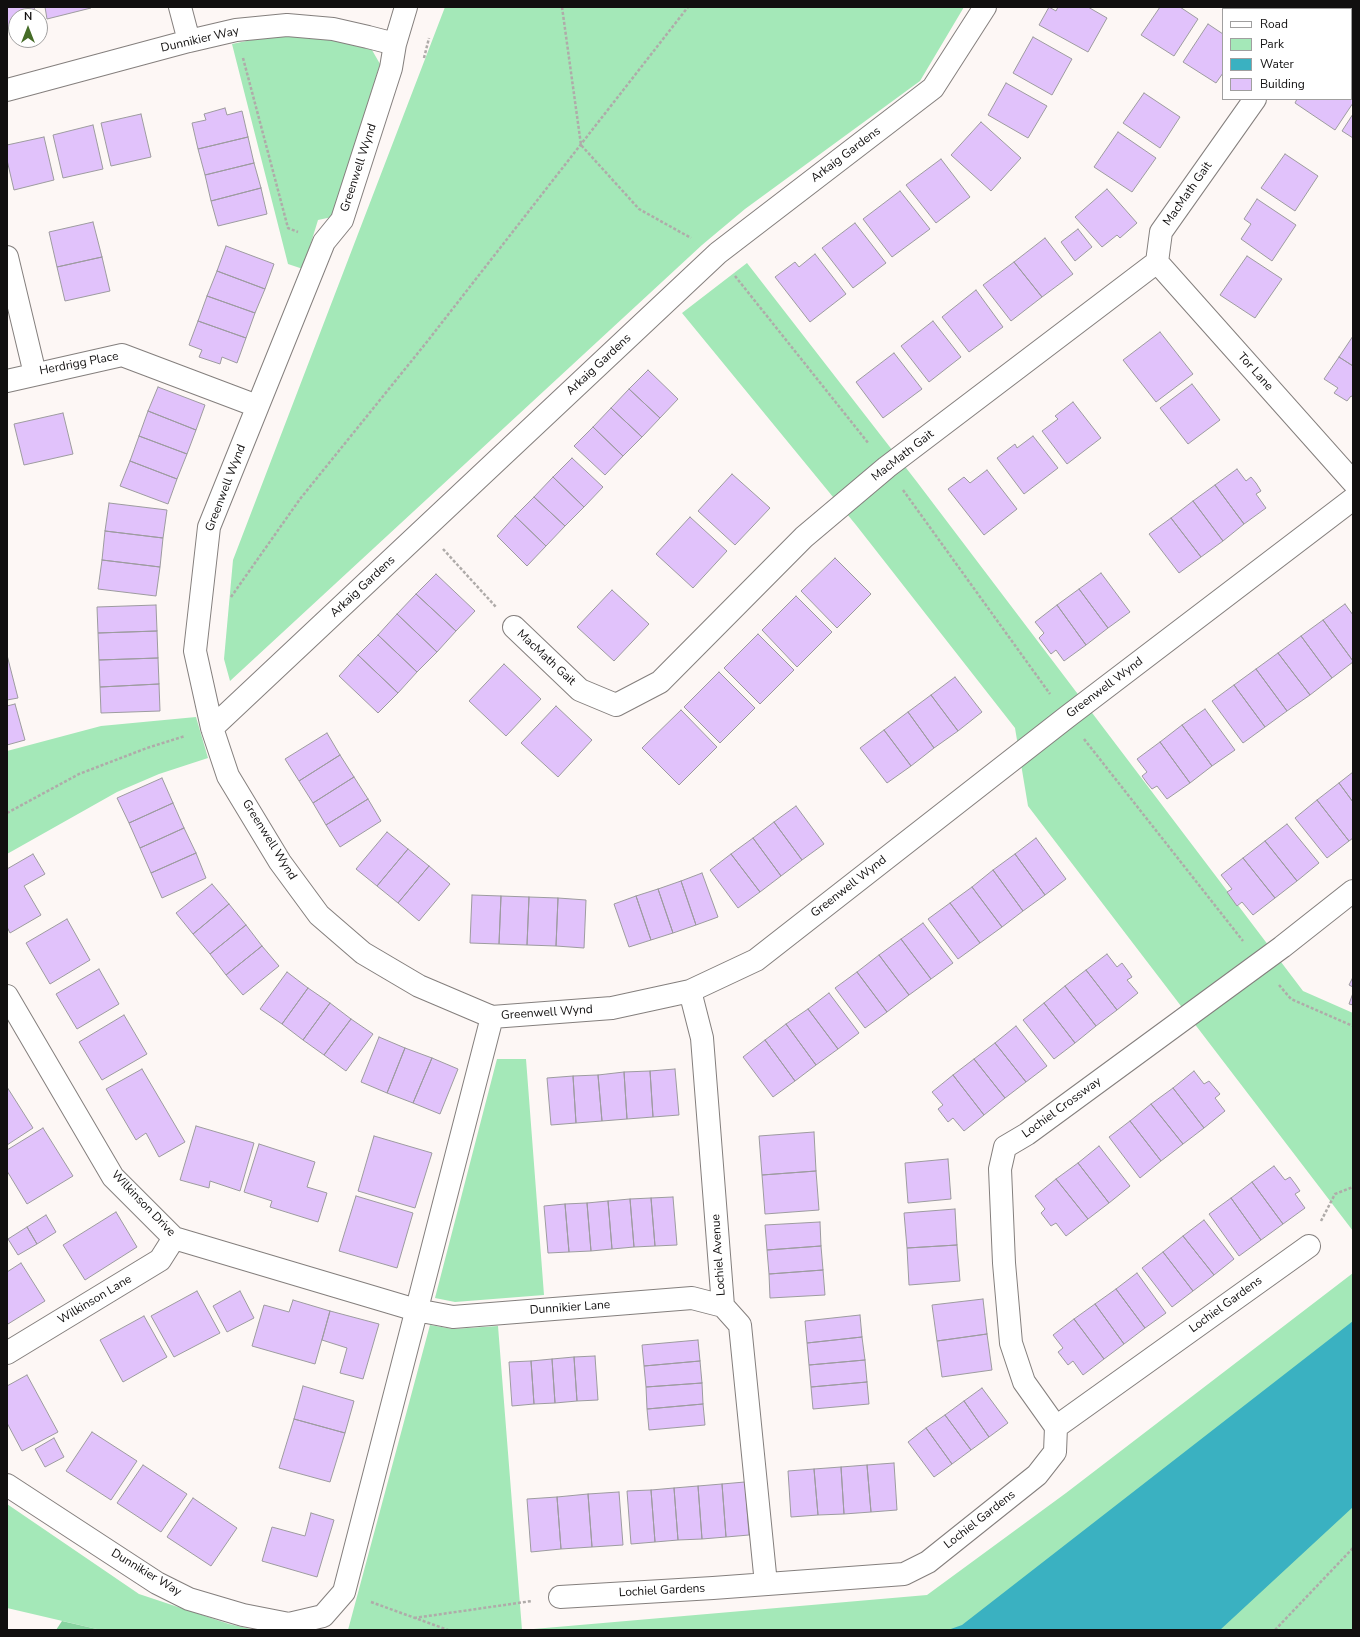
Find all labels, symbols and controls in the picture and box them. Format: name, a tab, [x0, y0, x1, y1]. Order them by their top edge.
north arrow	[8, 8, 48, 48]
legend	[1222, 8, 1352, 100]
text: N	[24, 9, 32, 24]
text: Road	[1260, 16, 1288, 32]
street label: Dunnikier Way	[160, 24, 240, 56]
text: Park	[1260, 36, 1284, 52]
text: Water	[1260, 56, 1294, 72]
text: Building	[1260, 76, 1305, 92]
street label: Greenwell Wynd	[338, 122, 380, 214]
street label: Arkaig Gardens	[808, 124, 884, 186]
street label: MacMath Gait	[1161, 159, 1215, 229]
street label: Arkaig Gardens	[564, 331, 634, 399]
street label: Herdrigg Place	[38, 349, 120, 379]
street label: Tor Lane	[1234, 350, 1276, 394]
street label: MacMath Gait	[869, 427, 937, 485]
street label: Greenwell Wynd	[203, 443, 249, 533]
street label: Arkaig Gardens	[328, 553, 398, 621]
street label: MacMath Gait	[514, 627, 578, 689]
street label: Greenwell Wynd	[1064, 655, 1146, 721]
street label: Greenwell Wynd	[239, 797, 299, 883]
street label: Greenwell Wynd	[808, 853, 890, 921]
street label: Greenwell Wynd	[501, 1003, 593, 1023]
street label: Lochiel Crossway	[1020, 1075, 1104, 1141]
street label: Wilkinson Drive	[108, 1168, 178, 1240]
street label: Lochiel Avenue	[709, 1214, 729, 1296]
street label: Wilkinson Lane	[55, 1272, 135, 1328]
street label: Lochiel Gardens	[1187, 1274, 1265, 1336]
street label: Dunnikier Lane	[529, 1298, 611, 1318]
street label: Lochiel Gardens	[941, 1488, 1019, 1552]
street label: Dunnikier Way	[108, 1546, 184, 1600]
street label: Lochiel Gardens	[618, 1582, 706, 1600]

